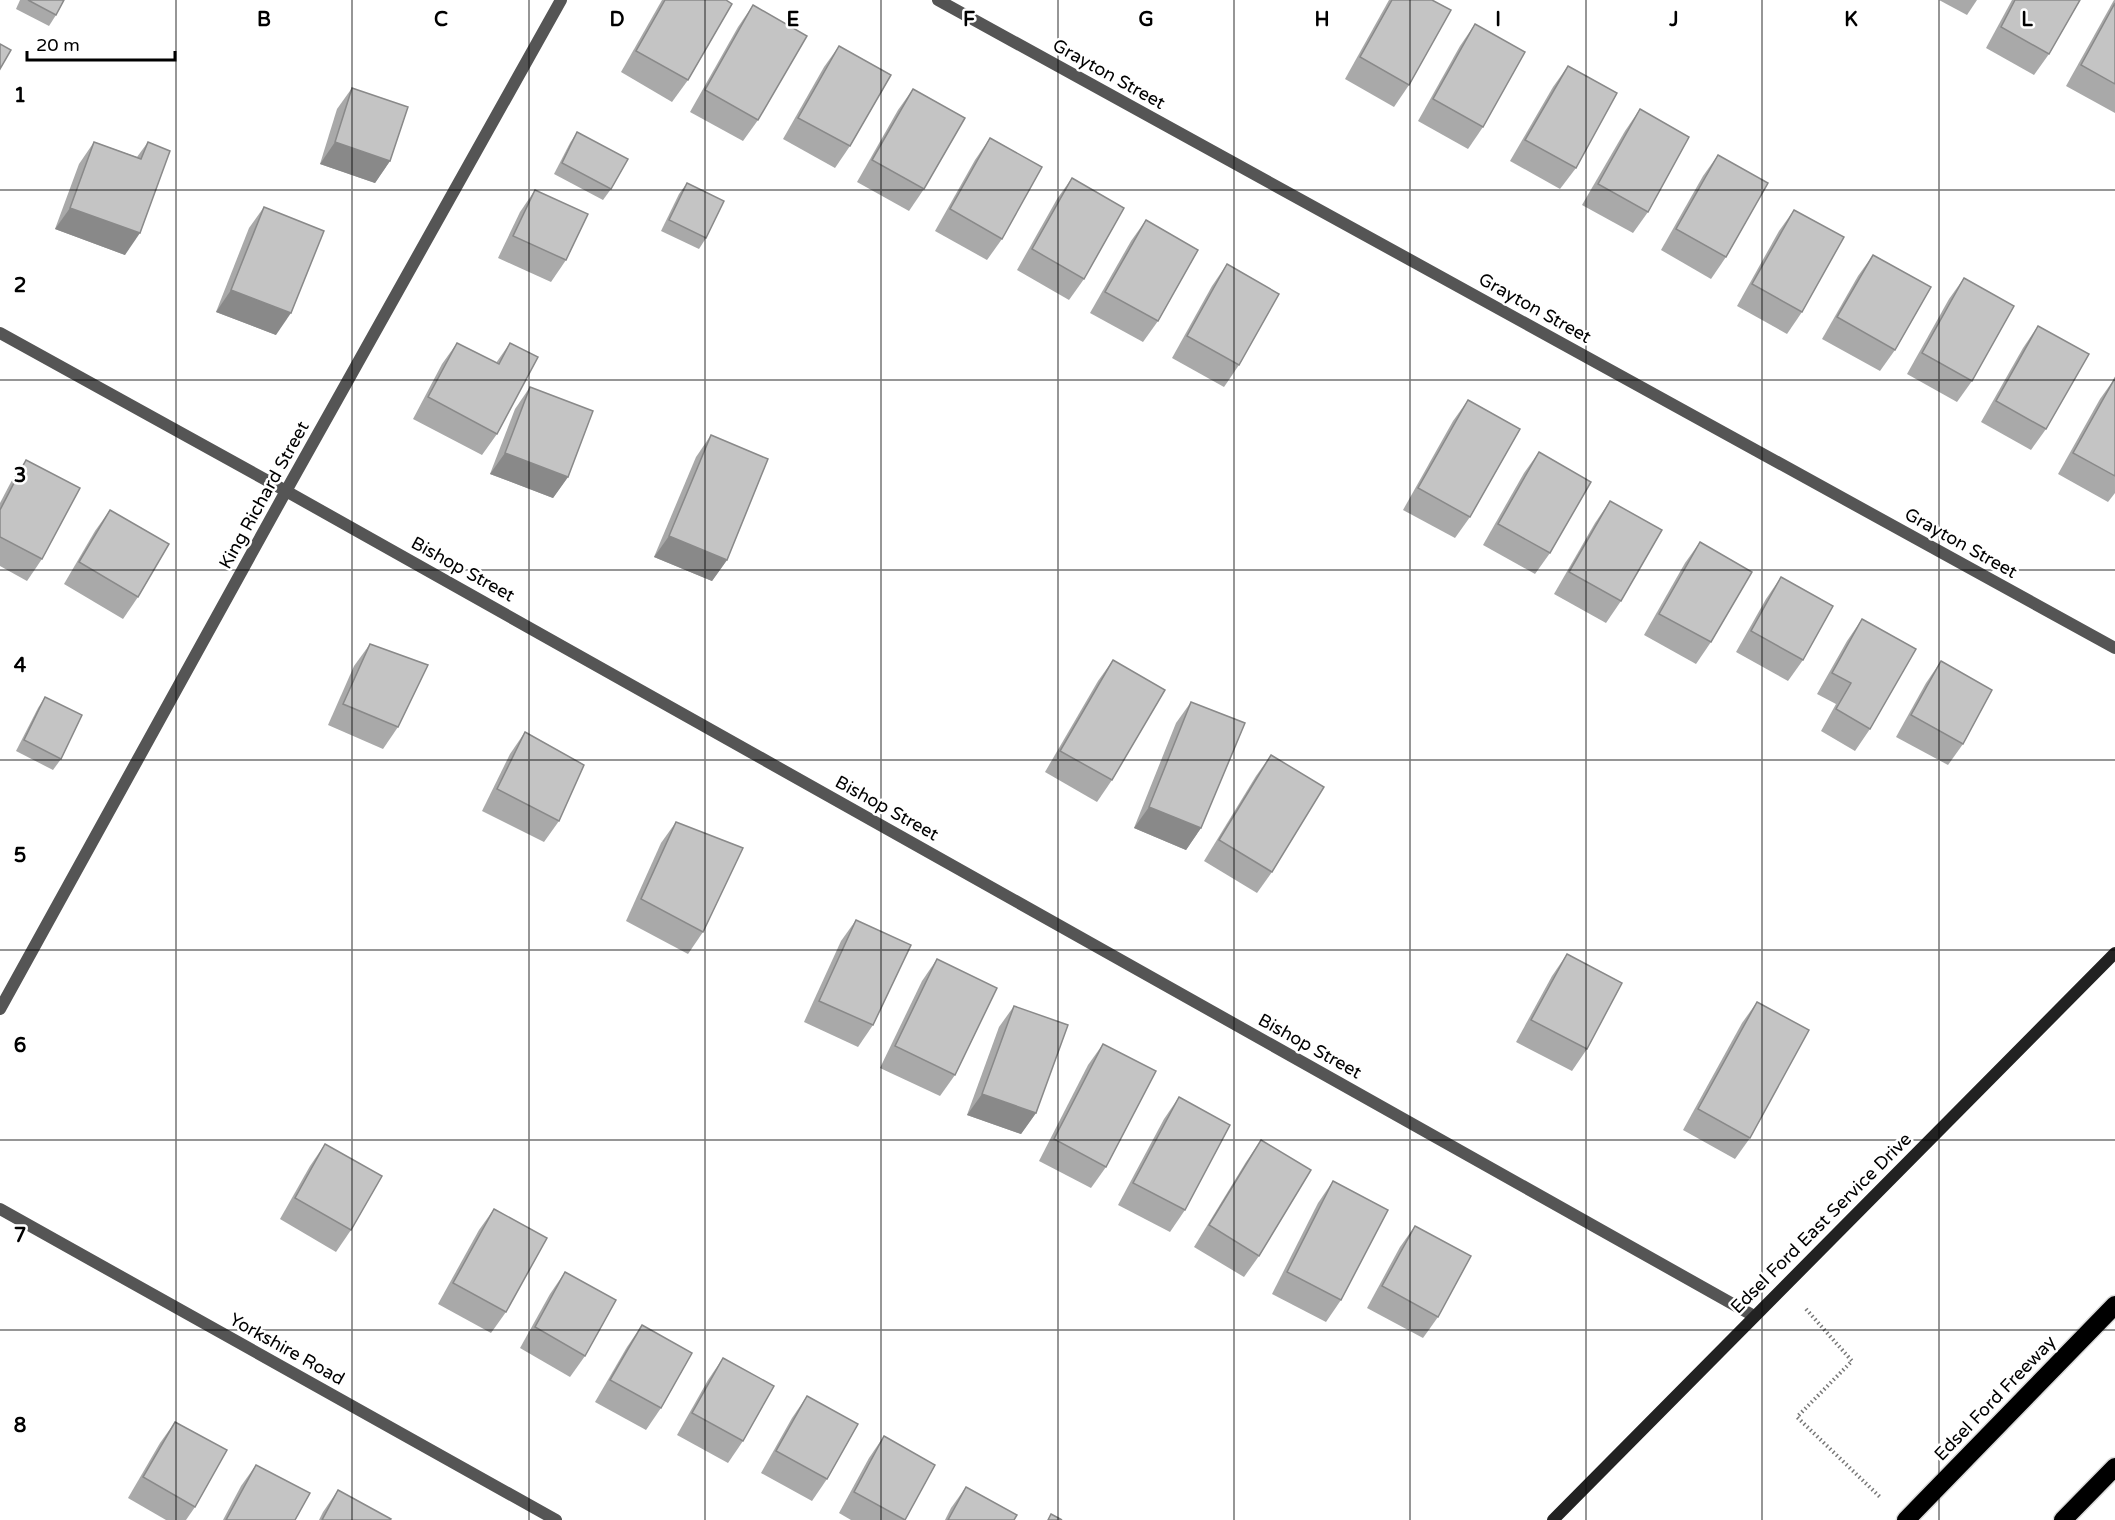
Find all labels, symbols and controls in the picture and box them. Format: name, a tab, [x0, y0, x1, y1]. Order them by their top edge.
text: B	[257, 8, 271, 32]
text: C	[434, 8, 448, 32]
text: D	[609, 8, 625, 32]
text: E	[787, 8, 800, 32]
text: F	[963, 8, 975, 32]
text: G	[1138, 8, 1154, 32]
text: H	[1314, 8, 1330, 32]
text: I	[1495, 8, 1501, 32]
text: J	[1668, 8, 1679, 32]
text: K	[1844, 8, 1858, 32]
text: L	[2021, 8, 2033, 32]
scale bar	[27, 24, 176, 62]
text: 20 m	[36, 34, 80, 56]
street label: Grayton Street	[1049, 34, 1169, 114]
text: 1	[14, 84, 26, 108]
street label: Grayton Street	[1475, 268, 1595, 348]
text: 2	[14, 274, 26, 298]
street label: King Richard Street	[214, 417, 314, 573]
text: 3	[14, 464, 26, 488]
street label: Grayton Street	[1901, 503, 2021, 583]
street label: Bishop Street	[407, 532, 519, 607]
text: 4	[14, 654, 27, 678]
street label: Bishop Street	[831, 771, 943, 846]
text: 5	[14, 844, 26, 868]
street label: Bishop Street	[1254, 1009, 1366, 1084]
text: 6	[14, 1034, 26, 1058]
street label: Edsel Ford East Service Drive	[1726, 1128, 1916, 1318]
text: 7	[14, 1224, 26, 1248]
street label: Yorkshire Road	[225, 1308, 349, 1390]
street label: Edsel Ford Freeway	[1930, 1331, 2061, 1465]
text: 8	[14, 1414, 26, 1438]

